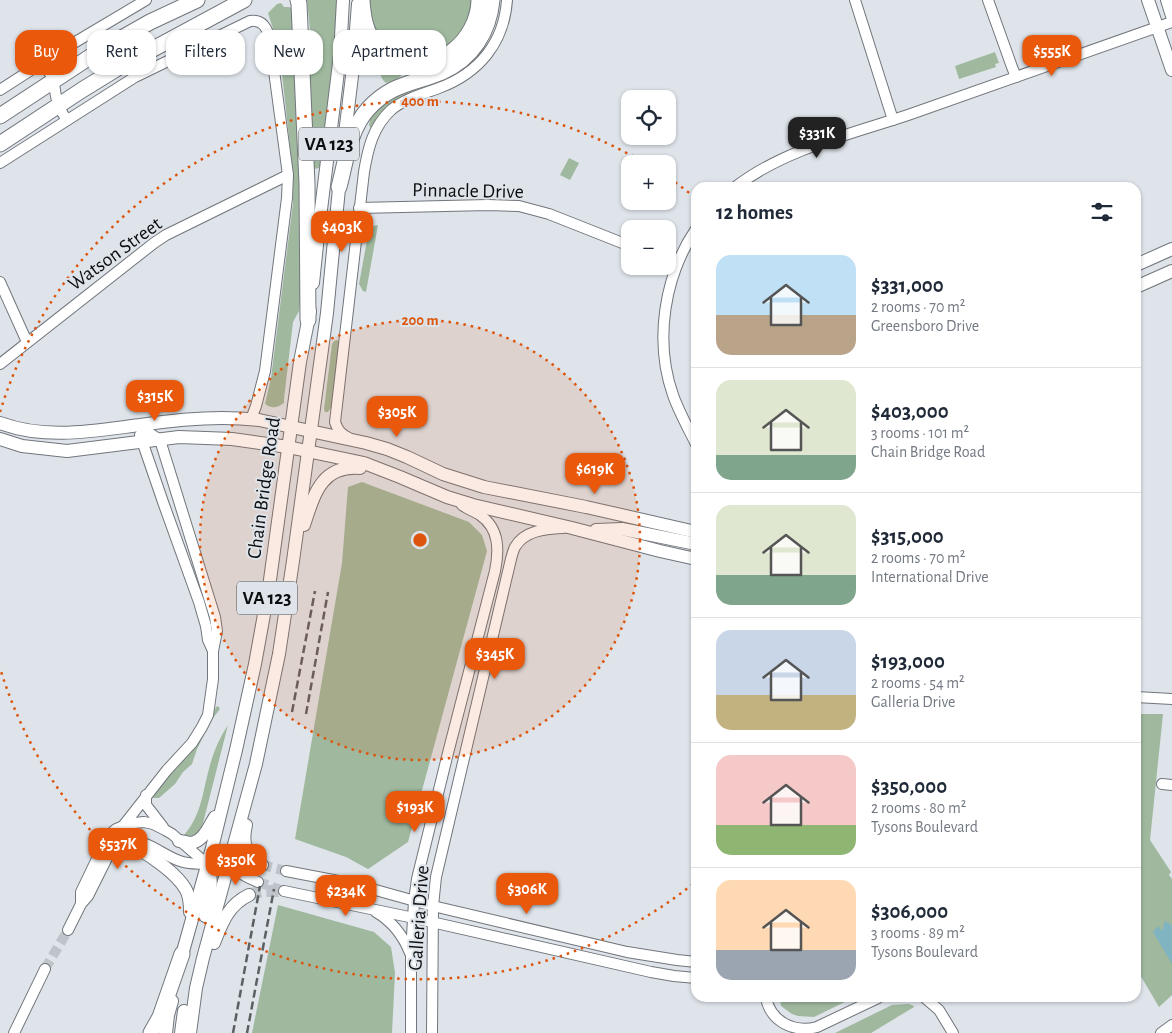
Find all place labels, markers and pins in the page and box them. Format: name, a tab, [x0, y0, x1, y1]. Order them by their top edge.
pin: $555K	[1017, 34, 1087, 77]
pin: $331K	[782, 116, 852, 159]
pin: $403K	[307, 210, 377, 253]
pin: $315K	[120, 380, 190, 422]
pin: $305K	[362, 396, 432, 438]
pin: $619K	[560, 452, 630, 495]
centre of rings	[411, 531, 429, 549]
pin: $345K	[460, 638, 530, 680]
pin: $193K	[380, 790, 450, 833]
pin: $537K	[83, 828, 153, 870]
pin: $350K	[201, 844, 271, 886]
pin: $306K	[492, 872, 562, 915]
pin: $234K	[311, 874, 381, 917]

